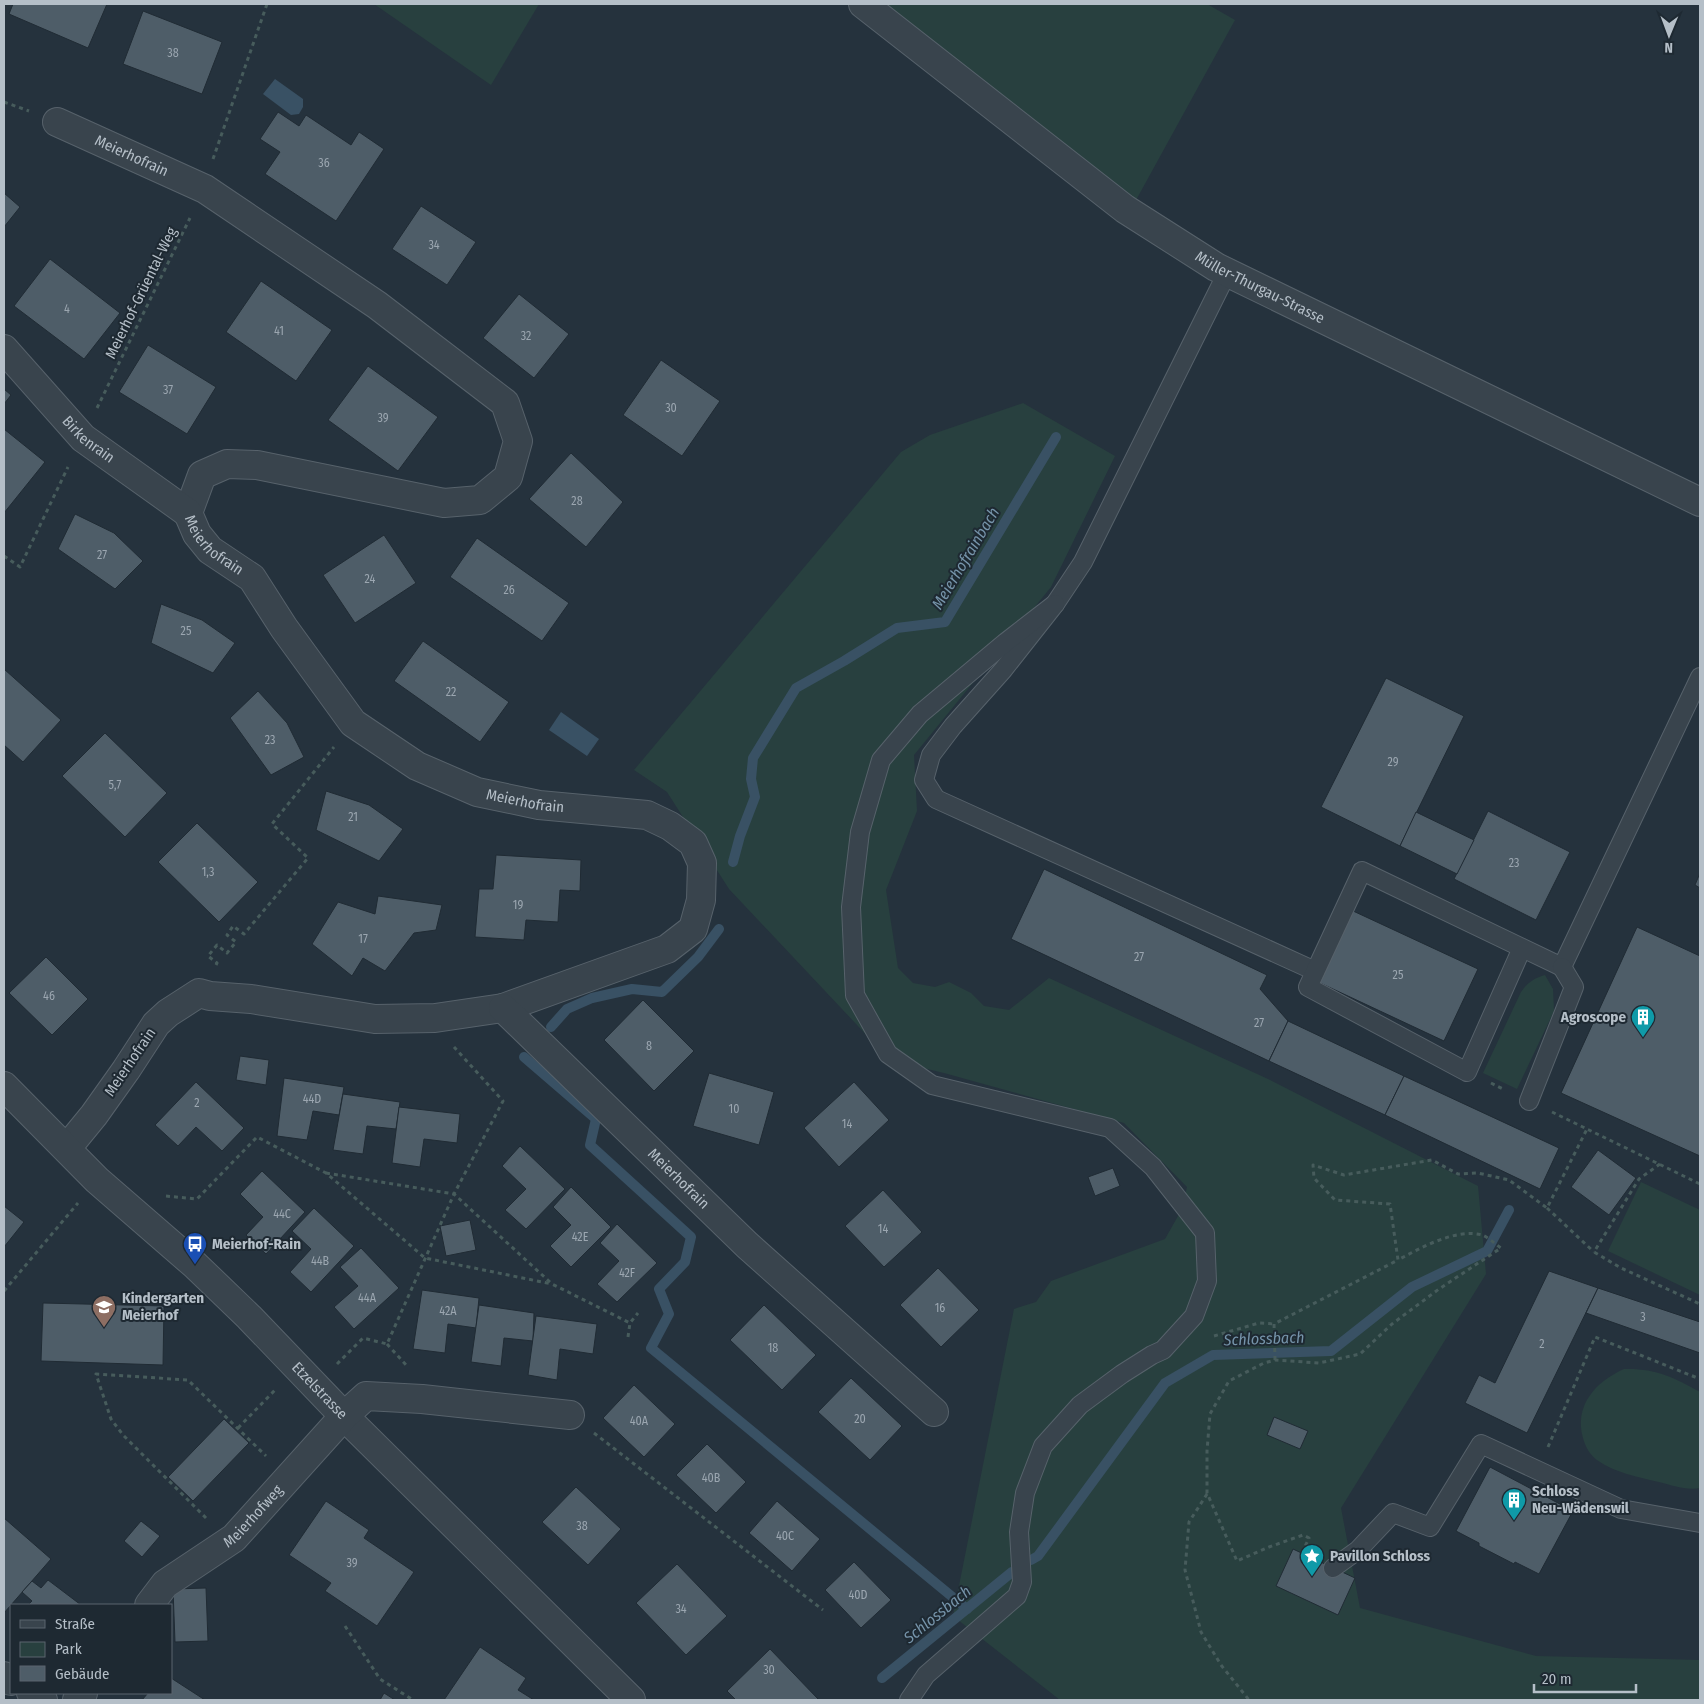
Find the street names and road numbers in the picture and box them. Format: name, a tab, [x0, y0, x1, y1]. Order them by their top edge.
street label: Meierhofrain	[92, 131, 171, 180]
street label: Meierhof-Grüental-Weg	[101, 224, 181, 362]
street label: Müller-Thurgau-Strasse	[1192, 247, 1328, 327]
street label: Birkenrain	[59, 412, 118, 467]
street label: Meierhofrain	[181, 512, 247, 579]
street label: Meierhofrain	[485, 785, 565, 816]
street label: Meierhofrain	[101, 1024, 159, 1100]
street label: Meierhofrain	[644, 1145, 713, 1213]
street label: Etzelstrasse	[288, 1358, 351, 1423]
street label: Meierhofweg	[220, 1481, 286, 1552]

